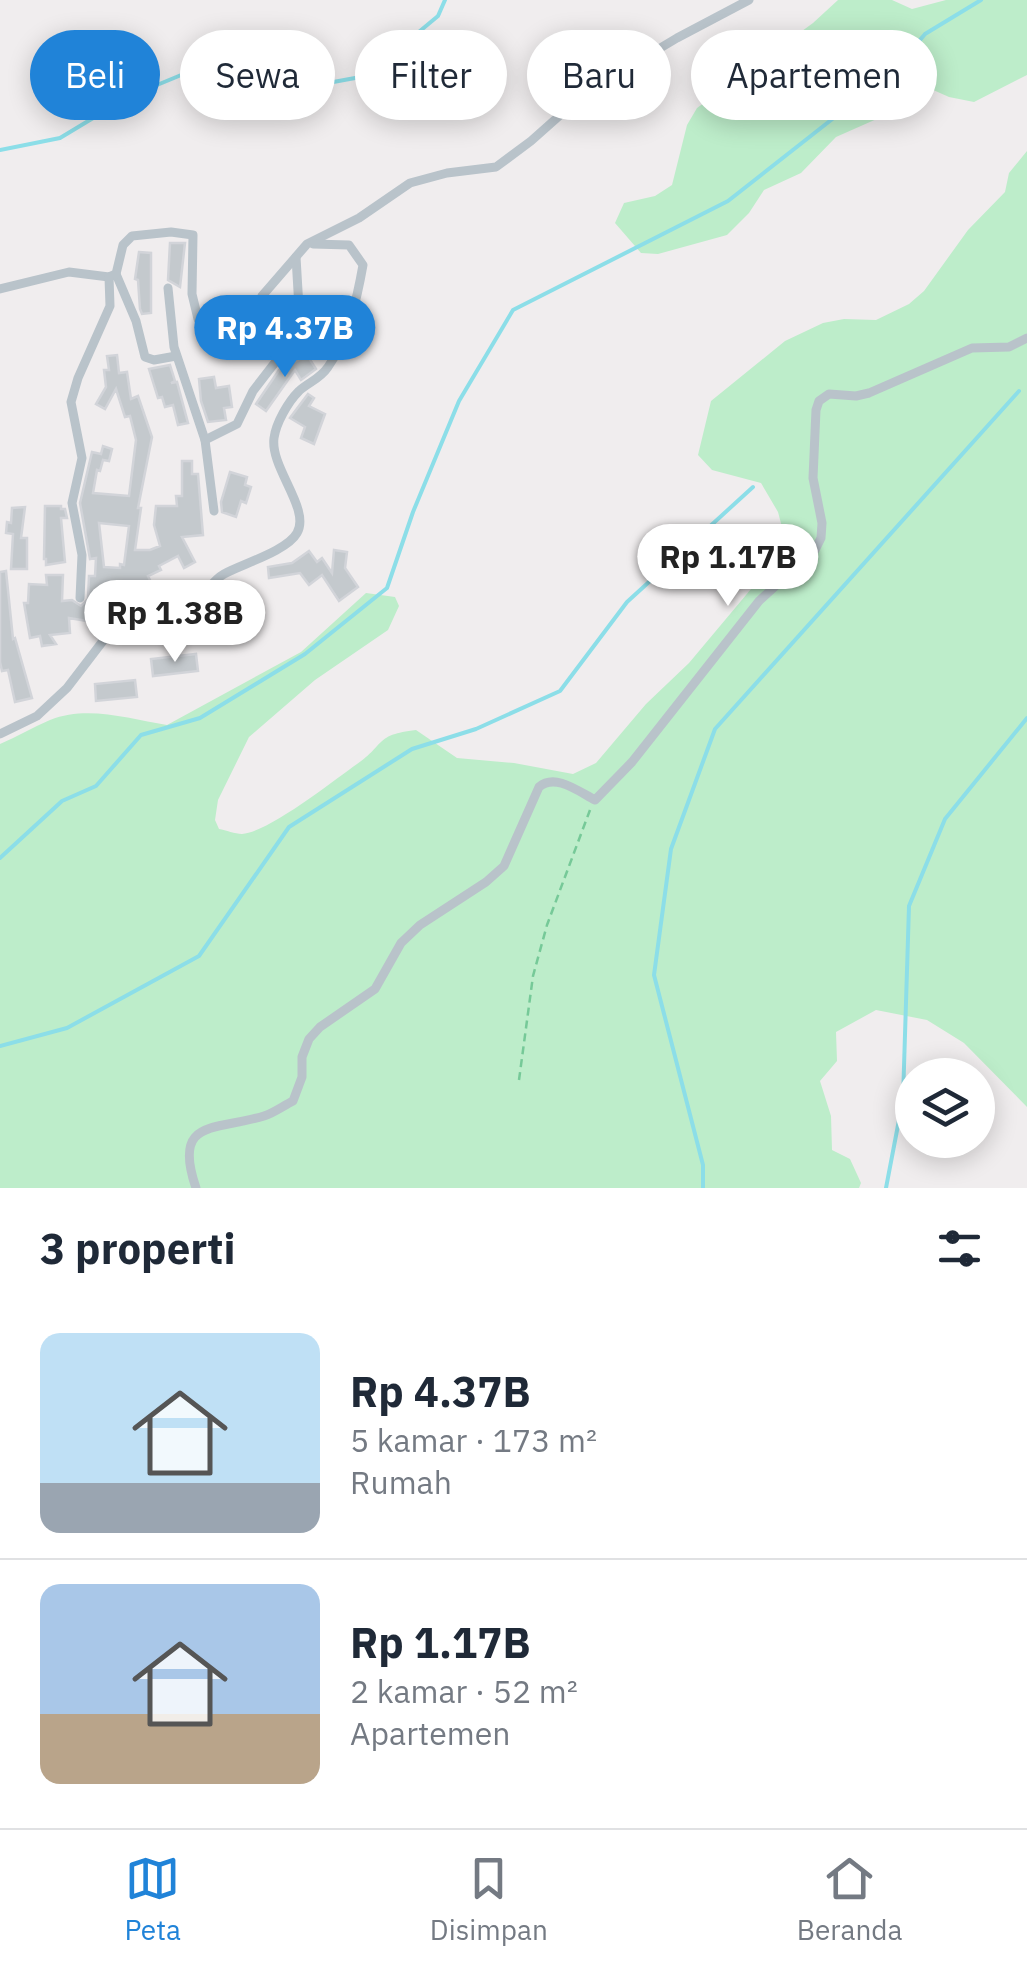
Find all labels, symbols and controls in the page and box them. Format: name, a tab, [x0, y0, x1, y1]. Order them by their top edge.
chip: Beli	[30, 30, 160, 120]
chip: Sewa	[180, 30, 335, 120]
chip: Filter	[355, 30, 507, 120]
chip: Baru	[527, 30, 671, 120]
chip: Apartemen	[691, 30, 937, 120]
pin: Rp 4.37B	[182, 295, 388, 380]
text: Rp 4.37B	[216, 306, 354, 348]
pin: Rp 1.17B	[625, 524, 831, 609]
text: Rp 1.17B	[659, 535, 797, 577]
pin: Rp 1.38B	[72, 580, 278, 665]
text: Rp 1.38B	[106, 591, 244, 633]
map controls	[895, 1058, 995, 1158]
button: layers	[895, 1058, 995, 1158]
text: 3 properti	[40, 1221, 235, 1276]
icon: filters	[932, 1221, 987, 1276]
text: Rp 4.37B	[350, 1364, 530, 1419]
icon: home	[120, 1373, 240, 1493]
text: 5 kamar · 173 m²	[350, 1419, 597, 1461]
text: Rumah	[350, 1461, 452, 1503]
text: Rp 1.17B	[350, 1615, 530, 1670]
icon: home	[120, 1624, 240, 1744]
text: 2 kamar · 52 m²	[350, 1670, 578, 1712]
text: Apartemen	[350, 1712, 510, 1754]
tab: Peta	[124, 1851, 181, 1948]
tab: Disimpan	[430, 1851, 548, 1948]
tab: Beranda	[797, 1851, 903, 1948]

